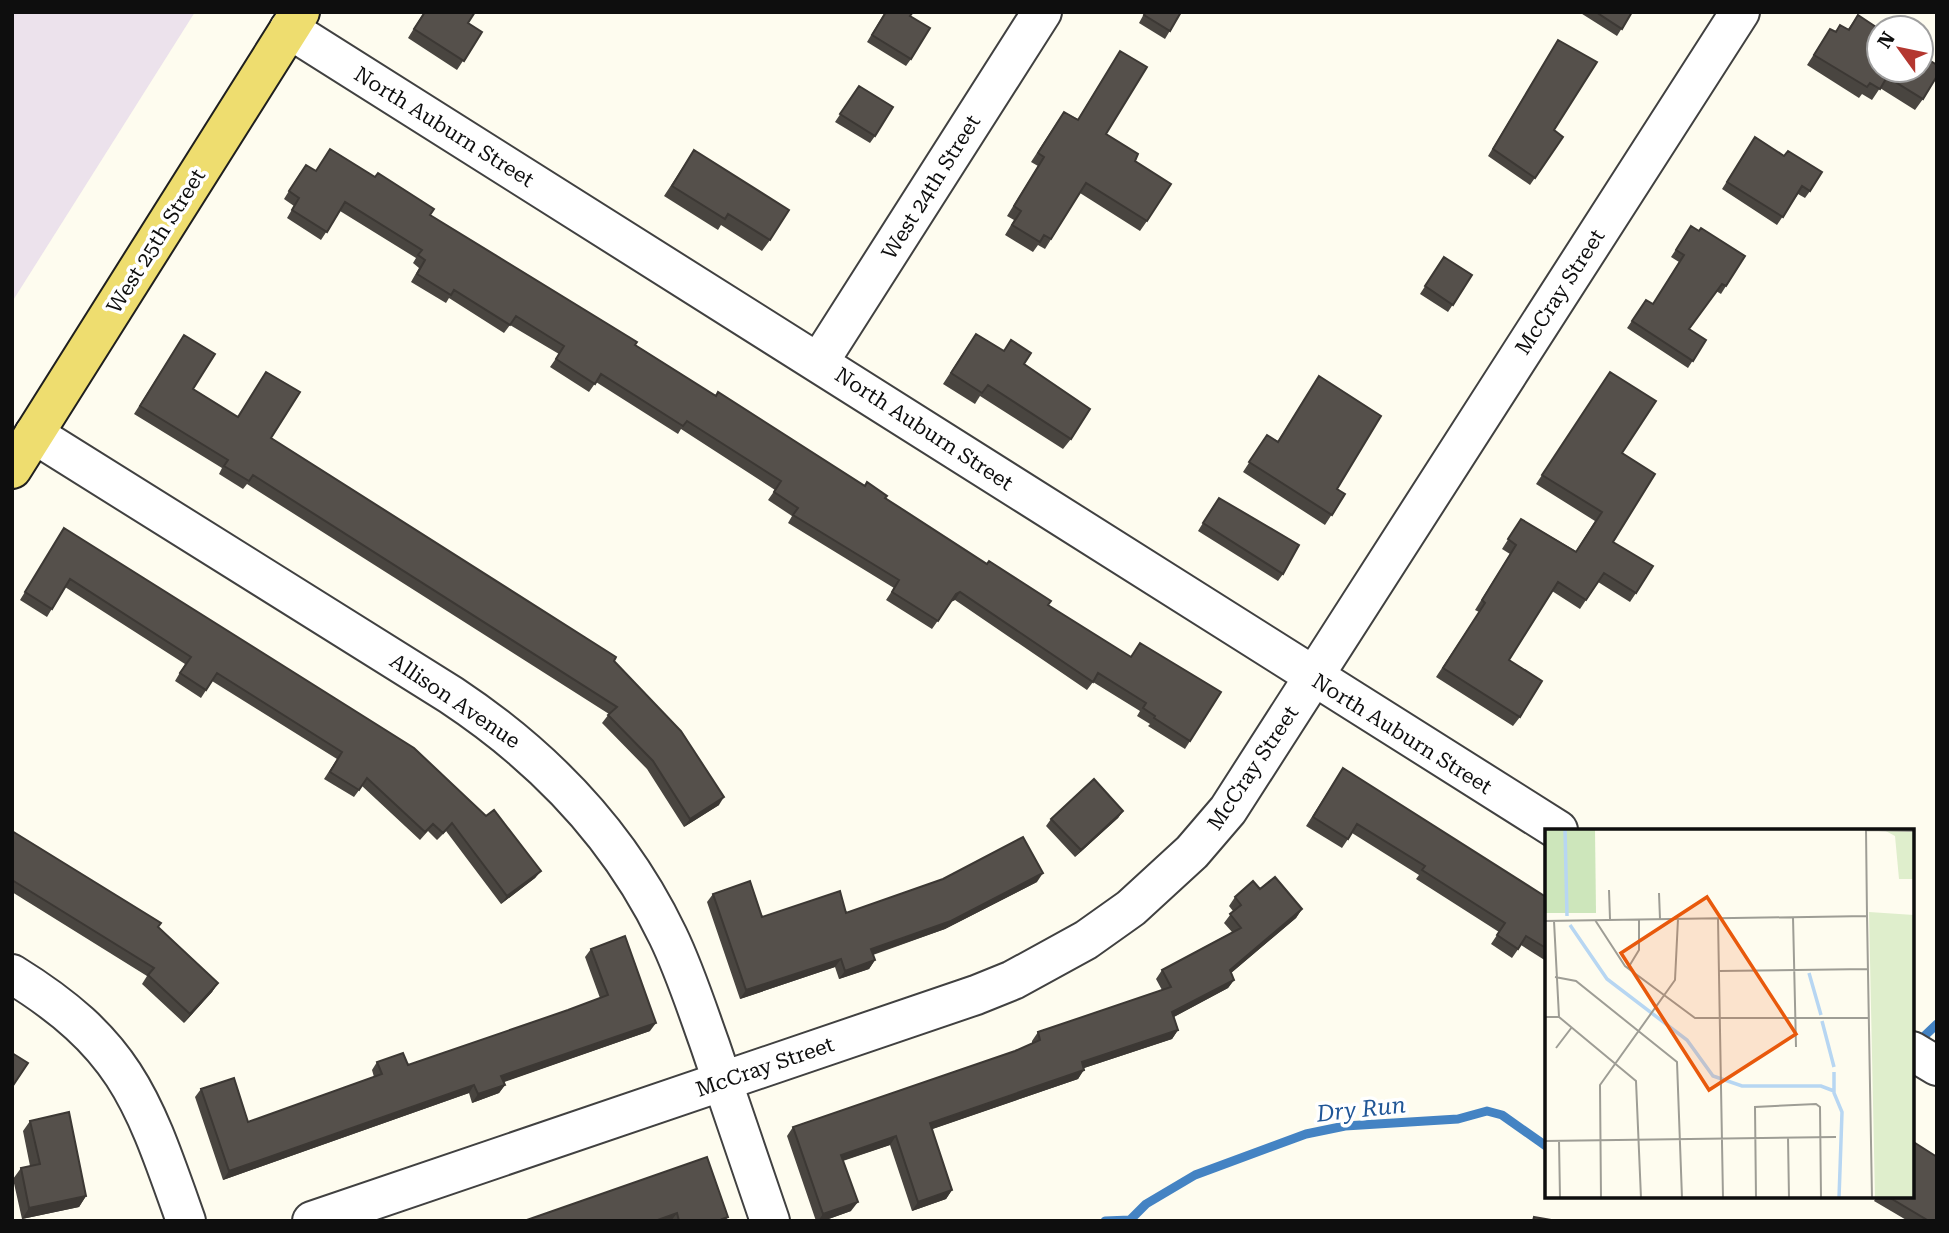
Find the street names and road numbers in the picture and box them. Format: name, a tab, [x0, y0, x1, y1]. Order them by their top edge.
street label: North Auburn Street	[350, 62, 538, 192]
street label: West 24th Street	[877, 110, 985, 264]
street label: West 25th Street	[102, 164, 210, 318]
street label: McCray Street	[1511, 225, 1609, 359]
street label: North Auburn Street	[831, 363, 1018, 496]
street label: Allison Avenue	[385, 649, 525, 753]
street label: North Auburn Street	[1308, 669, 1496, 799]
street label: McCray Street	[1203, 701, 1303, 835]
street label: McCray Street	[693, 1032, 837, 1102]

